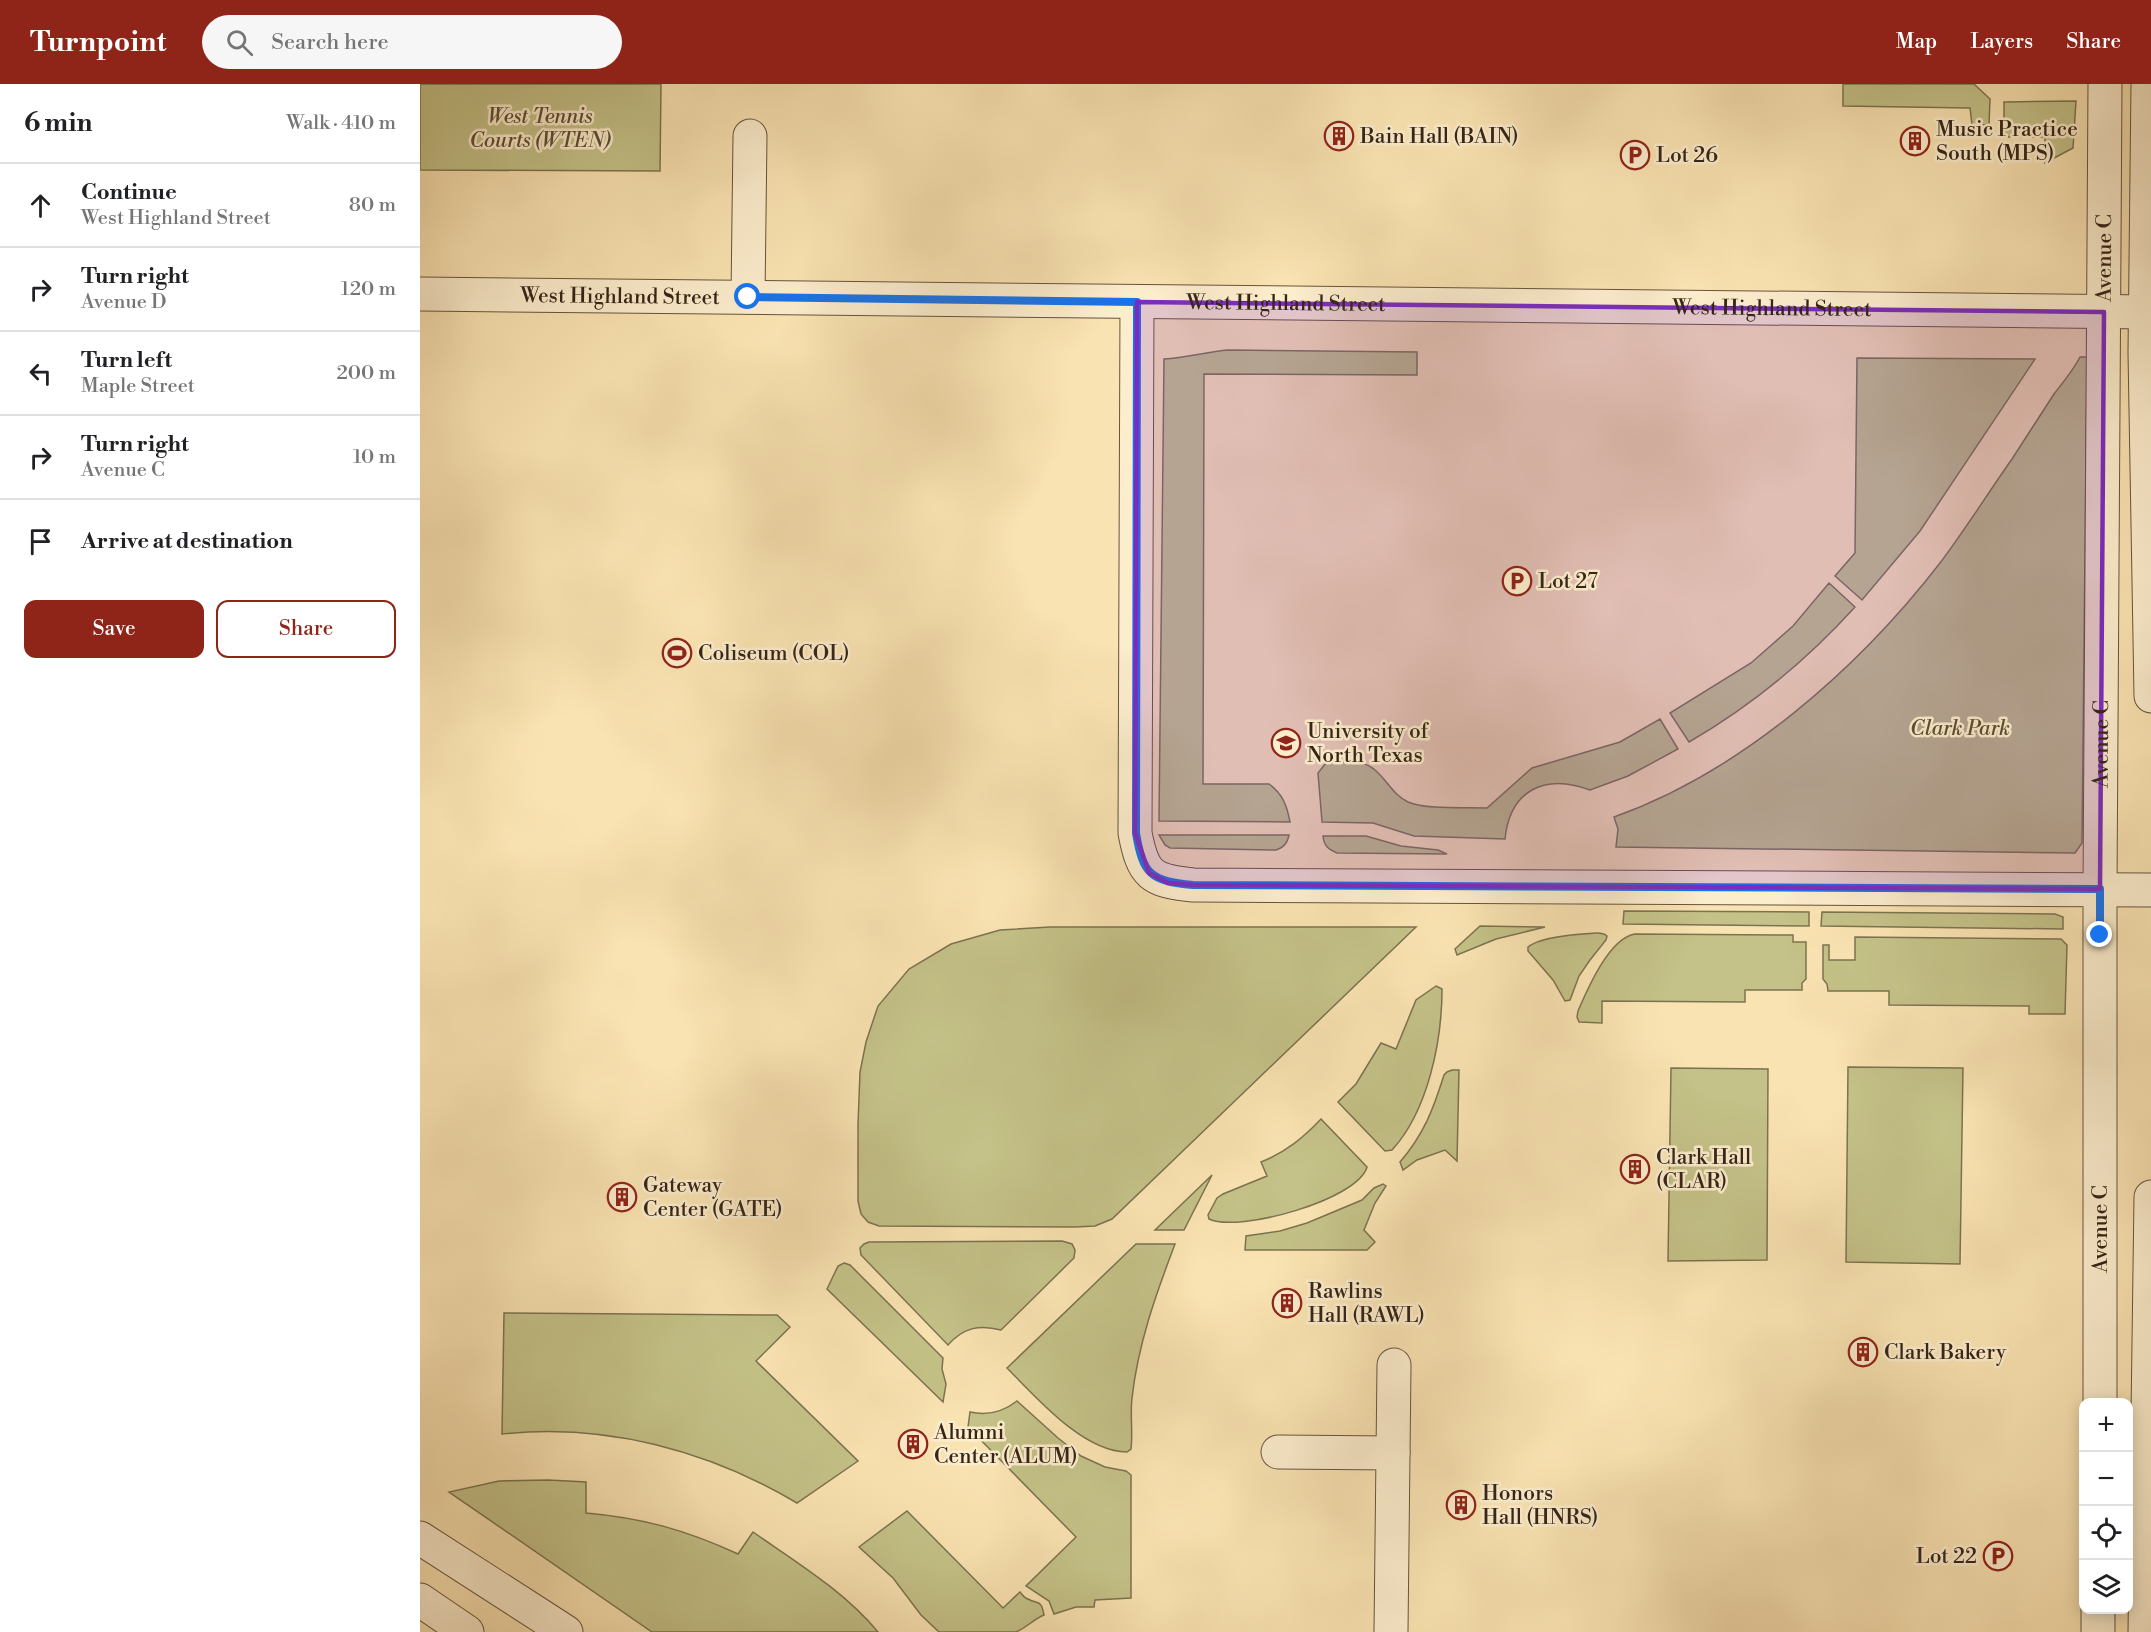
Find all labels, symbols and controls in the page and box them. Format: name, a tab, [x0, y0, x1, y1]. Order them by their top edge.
search box	[202, 15, 622, 69]
text: Turnpoint	[30, 25, 166, 60]
icon: search	[223, 26, 256, 59]
text: Search here	[271, 29, 389, 56]
text: Map	[1896, 29, 1937, 55]
text: Layers	[1970, 29, 2033, 55]
text: Share	[2066, 29, 2121, 55]
park label: West Tennis Courts (WTEN)	[469, 104, 611, 154]
text: 6 min	[24, 107, 92, 139]
text: Walk · 410 m	[286, 111, 396, 136]
place label: Music Practice South (MPS)	[1936, 117, 2078, 167]
building icon: Bain Hall (BAIN)	[1323, 120, 1355, 152]
place label: Bain Hall (BAIN)	[1359, 124, 1519, 150]
building icon: Music Practice South (MPS)	[1899, 125, 1931, 157]
parking icon: Lot 26	[1619, 139, 1651, 171]
place label: Lot 26	[1656, 143, 1718, 169]
text: Continue	[81, 179, 177, 206]
icon: ahead	[24, 189, 57, 222]
text: 80 m	[349, 193, 396, 218]
text: West Highland Street	[81, 206, 271, 231]
street label: Avenue C	[2092, 214, 2118, 303]
text: Turn right	[81, 263, 189, 290]
icon: right	[24, 273, 57, 306]
text: 120 m	[341, 277, 396, 302]
street label: West Highland Street	[519, 283, 720, 311]
route start	[734, 283, 760, 309]
text: Avenue D	[81, 290, 167, 315]
street label: West Highland Street	[1185, 290, 1386, 318]
street label: West Highland Street	[1671, 295, 1872, 323]
text: Turn left	[81, 347, 172, 374]
icon: left	[24, 357, 57, 390]
text: 200 m	[336, 361, 396, 386]
text: Maple Street	[81, 374, 195, 399]
text: Turn right	[81, 431, 189, 458]
icon: right	[24, 441, 57, 474]
text: 10 m	[353, 445, 396, 470]
text: Avenue C	[81, 458, 165, 483]
icon: arrive	[24, 525, 57, 558]
text: Arrive at destination	[81, 528, 293, 555]
parking icon: Lot 27	[1501, 565, 1533, 597]
place label: Lot 27	[1538, 569, 1598, 595]
button: Save	[24, 600, 204, 658]
button: Share	[216, 600, 396, 658]
sports icon: Coliseum (COL)	[661, 637, 693, 669]
place label: Coliseum (COL)	[698, 641, 850, 667]
street label: Avenue C	[2089, 700, 2115, 789]
park label: Clark Park	[1910, 716, 2010, 742]
place label: University of North Texas	[1307, 719, 1430, 769]
school or university icon: University of North Texas	[1270, 727, 1302, 759]
route end	[2086, 921, 2112, 947]
place label: Clark Hall (CLAR)	[1656, 1145, 1751, 1195]
building icon: Clark Hall (CLAR)	[1619, 1153, 1651, 1185]
place label: Gateway Center (GATE)	[643, 1173, 783, 1223]
building icon: Gateway Center (GATE)	[606, 1181, 638, 1213]
street label: Avenue C	[2088, 1185, 2114, 1274]
place label: Rawlins Hall (RAWL)	[1308, 1279, 1425, 1329]
building icon: Rawlins Hall (RAWL)	[1271, 1287, 1303, 1319]
building icon: Clark Bakery	[1847, 1336, 1879, 1368]
place label: Clark Bakery	[1884, 1340, 2007, 1366]
map controls	[2079, 1398, 2133, 1614]
button: +	[2079, 1398, 2133, 1452]
place label: Alumni Center (ALUM)	[933, 1420, 1077, 1470]
building icon: Alumni Center (ALUM)	[897, 1428, 929, 1460]
button: −	[2079, 1452, 2133, 1506]
place label: Honors Hall (HNRS)	[1482, 1481, 1598, 1531]
building icon: Honors Hall (HNRS)	[1445, 1489, 1477, 1521]
button: locate	[2079, 1506, 2133, 1560]
parking icon: Lot 22	[1982, 1540, 2014, 1572]
place label: Lot 22	[1916, 1544, 1977, 1570]
button: layers	[2079, 1560, 2133, 1614]

